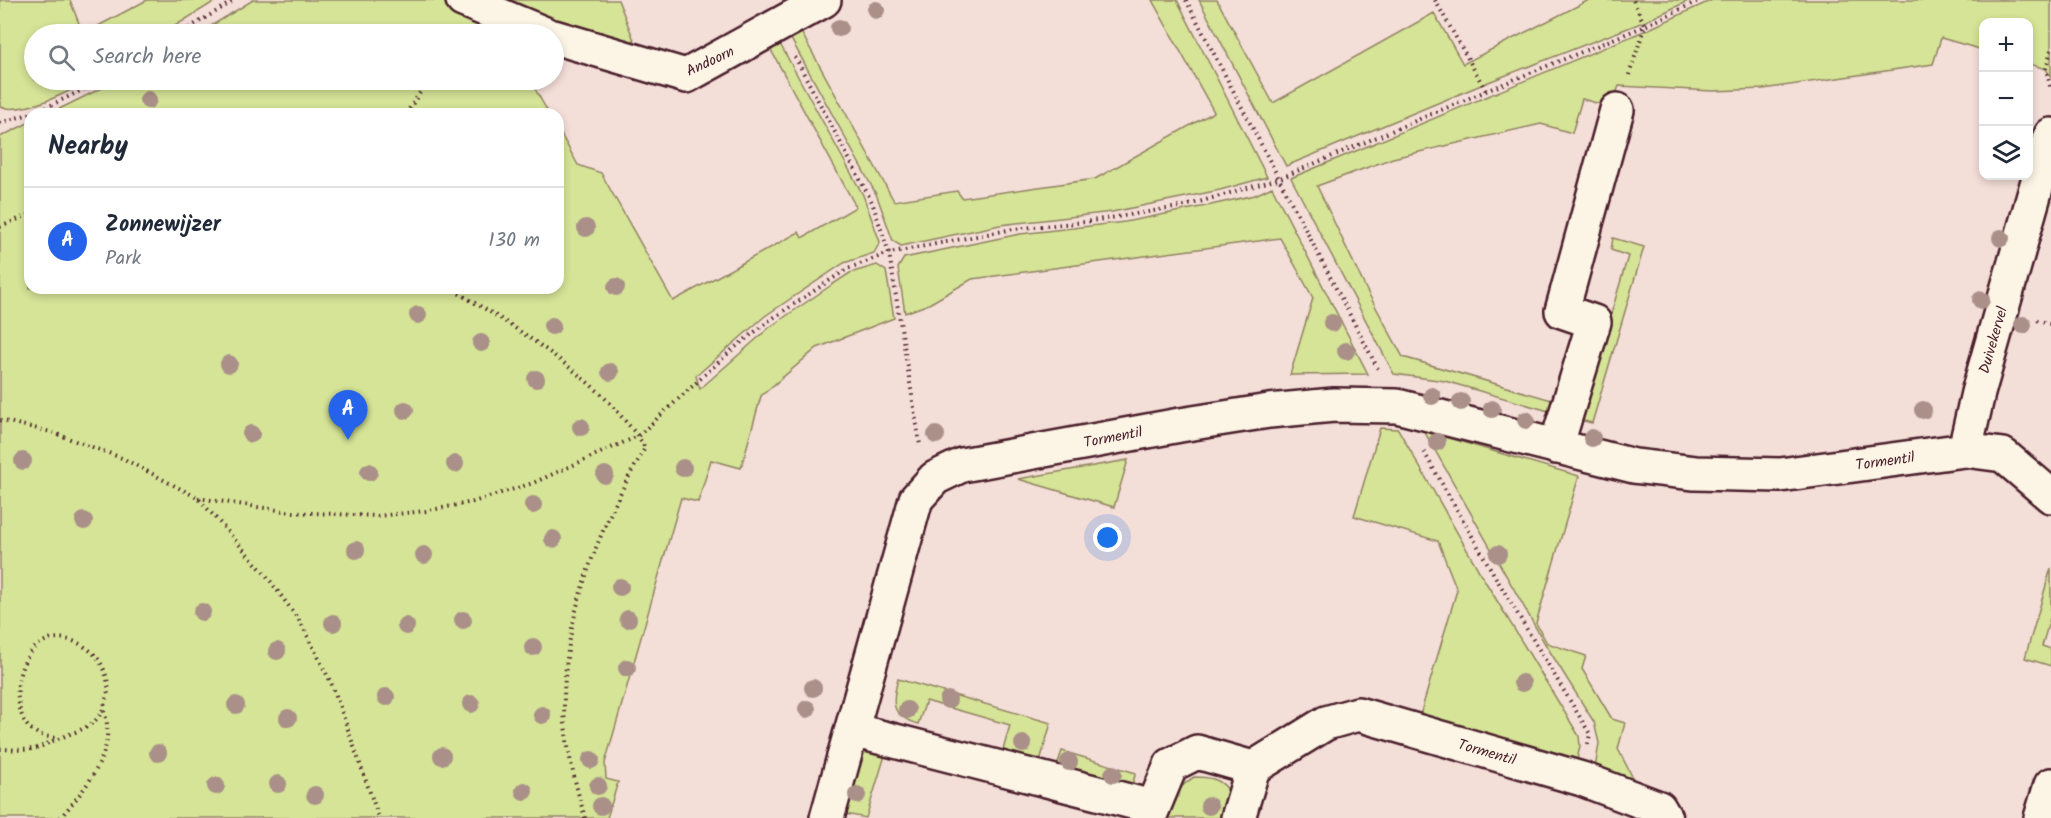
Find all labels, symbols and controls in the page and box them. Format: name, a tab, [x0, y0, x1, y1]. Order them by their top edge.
map controls	[1979, 18, 2033, 180]
button: +	[1979, 18, 2033, 72]
search box	[24, 24, 564, 90]
text: Search here	[93, 40, 201, 75]
street label: Andoorn	[682, 40, 739, 84]
icon: search	[45, 41, 78, 74]
button: −	[1979, 72, 2033, 126]
text: Nearby	[48, 126, 128, 168]
button: layers	[1979, 126, 2033, 180]
text: Zonnewijzer	[105, 208, 221, 243]
text: A	[61, 225, 74, 257]
text: 130 m	[488, 225, 540, 257]
text: Park	[105, 243, 141, 275]
street label: Duivekervel	[1973, 303, 2015, 377]
pin: A	[328, 390, 368, 440]
street label: Tormentil	[1082, 420, 1145, 455]
street label: Tormentil	[1854, 446, 1917, 478]
your location	[1093, 523, 1122, 552]
street label: Tormentil	[1455, 733, 1519, 773]

